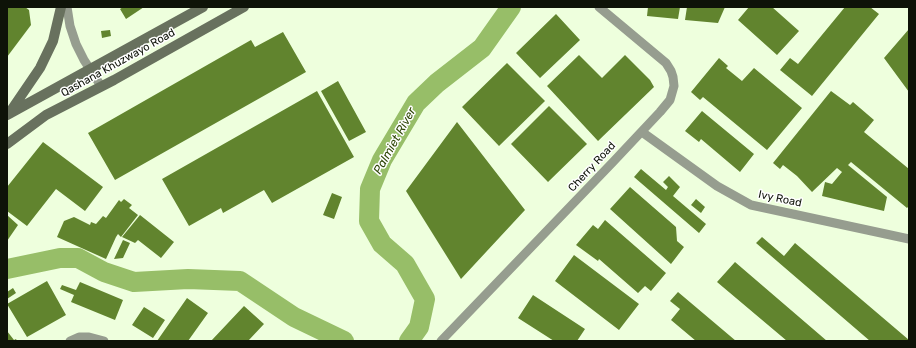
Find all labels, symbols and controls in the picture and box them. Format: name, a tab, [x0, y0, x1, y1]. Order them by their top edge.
street label: Qashana Khuzwayo Road	[59, 26, 177, 100]
water label: Palmiet River	[371, 105, 419, 177]
street label: Cherry Road	[566, 139, 618, 195]
street label: Ivy Road	[757, 188, 803, 210]

